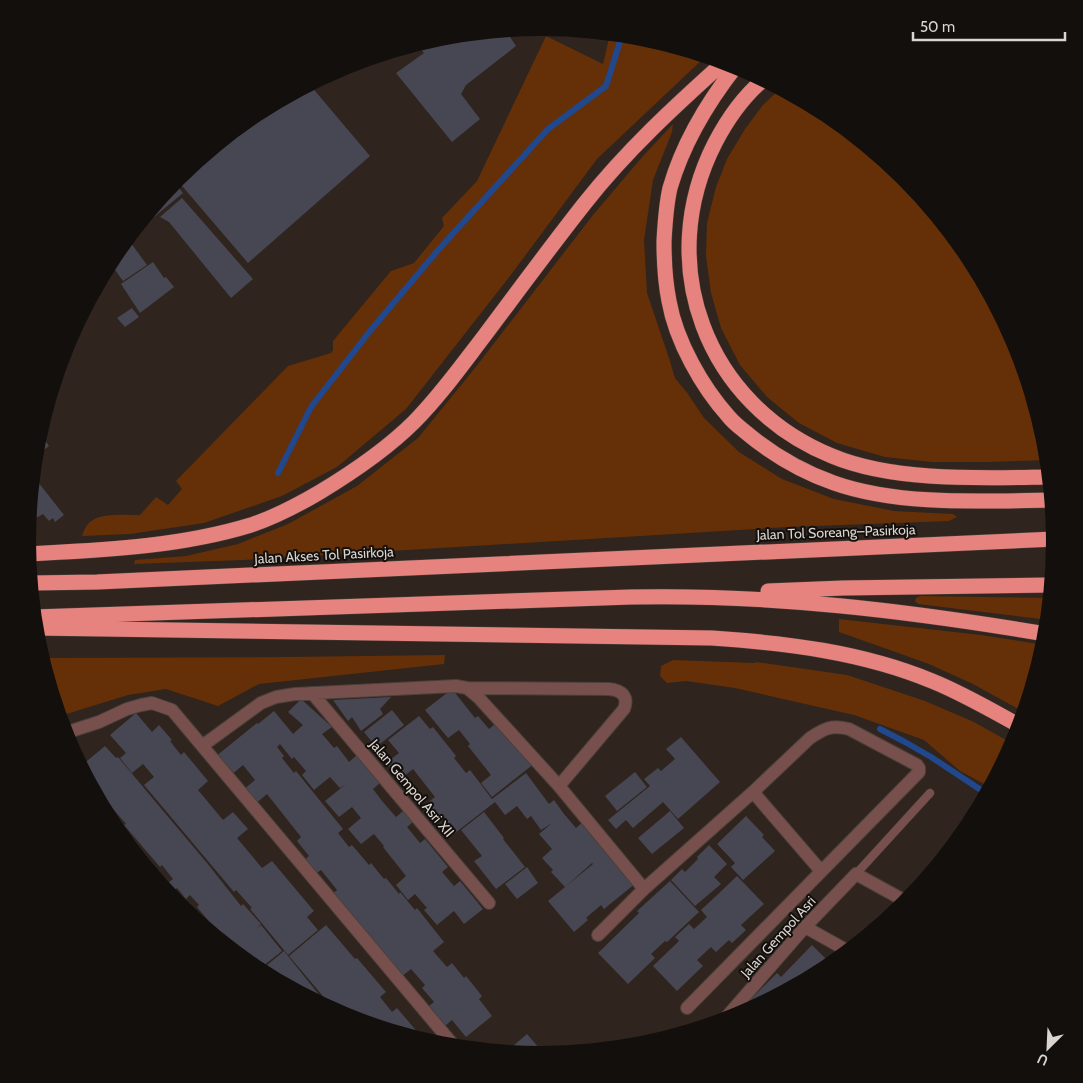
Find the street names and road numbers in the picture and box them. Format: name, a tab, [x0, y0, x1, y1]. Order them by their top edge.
street label: Jalan Tol Soreang–Pasirkoja	[755, 520, 916, 544]
street label: Jalan Akses Tol Pasirkoja	[253, 542, 394, 568]
street label: Jalan Gempol Asri XII	[365, 735, 458, 841]
street label: Jalan Gempol Asri	[736, 892, 819, 982]

